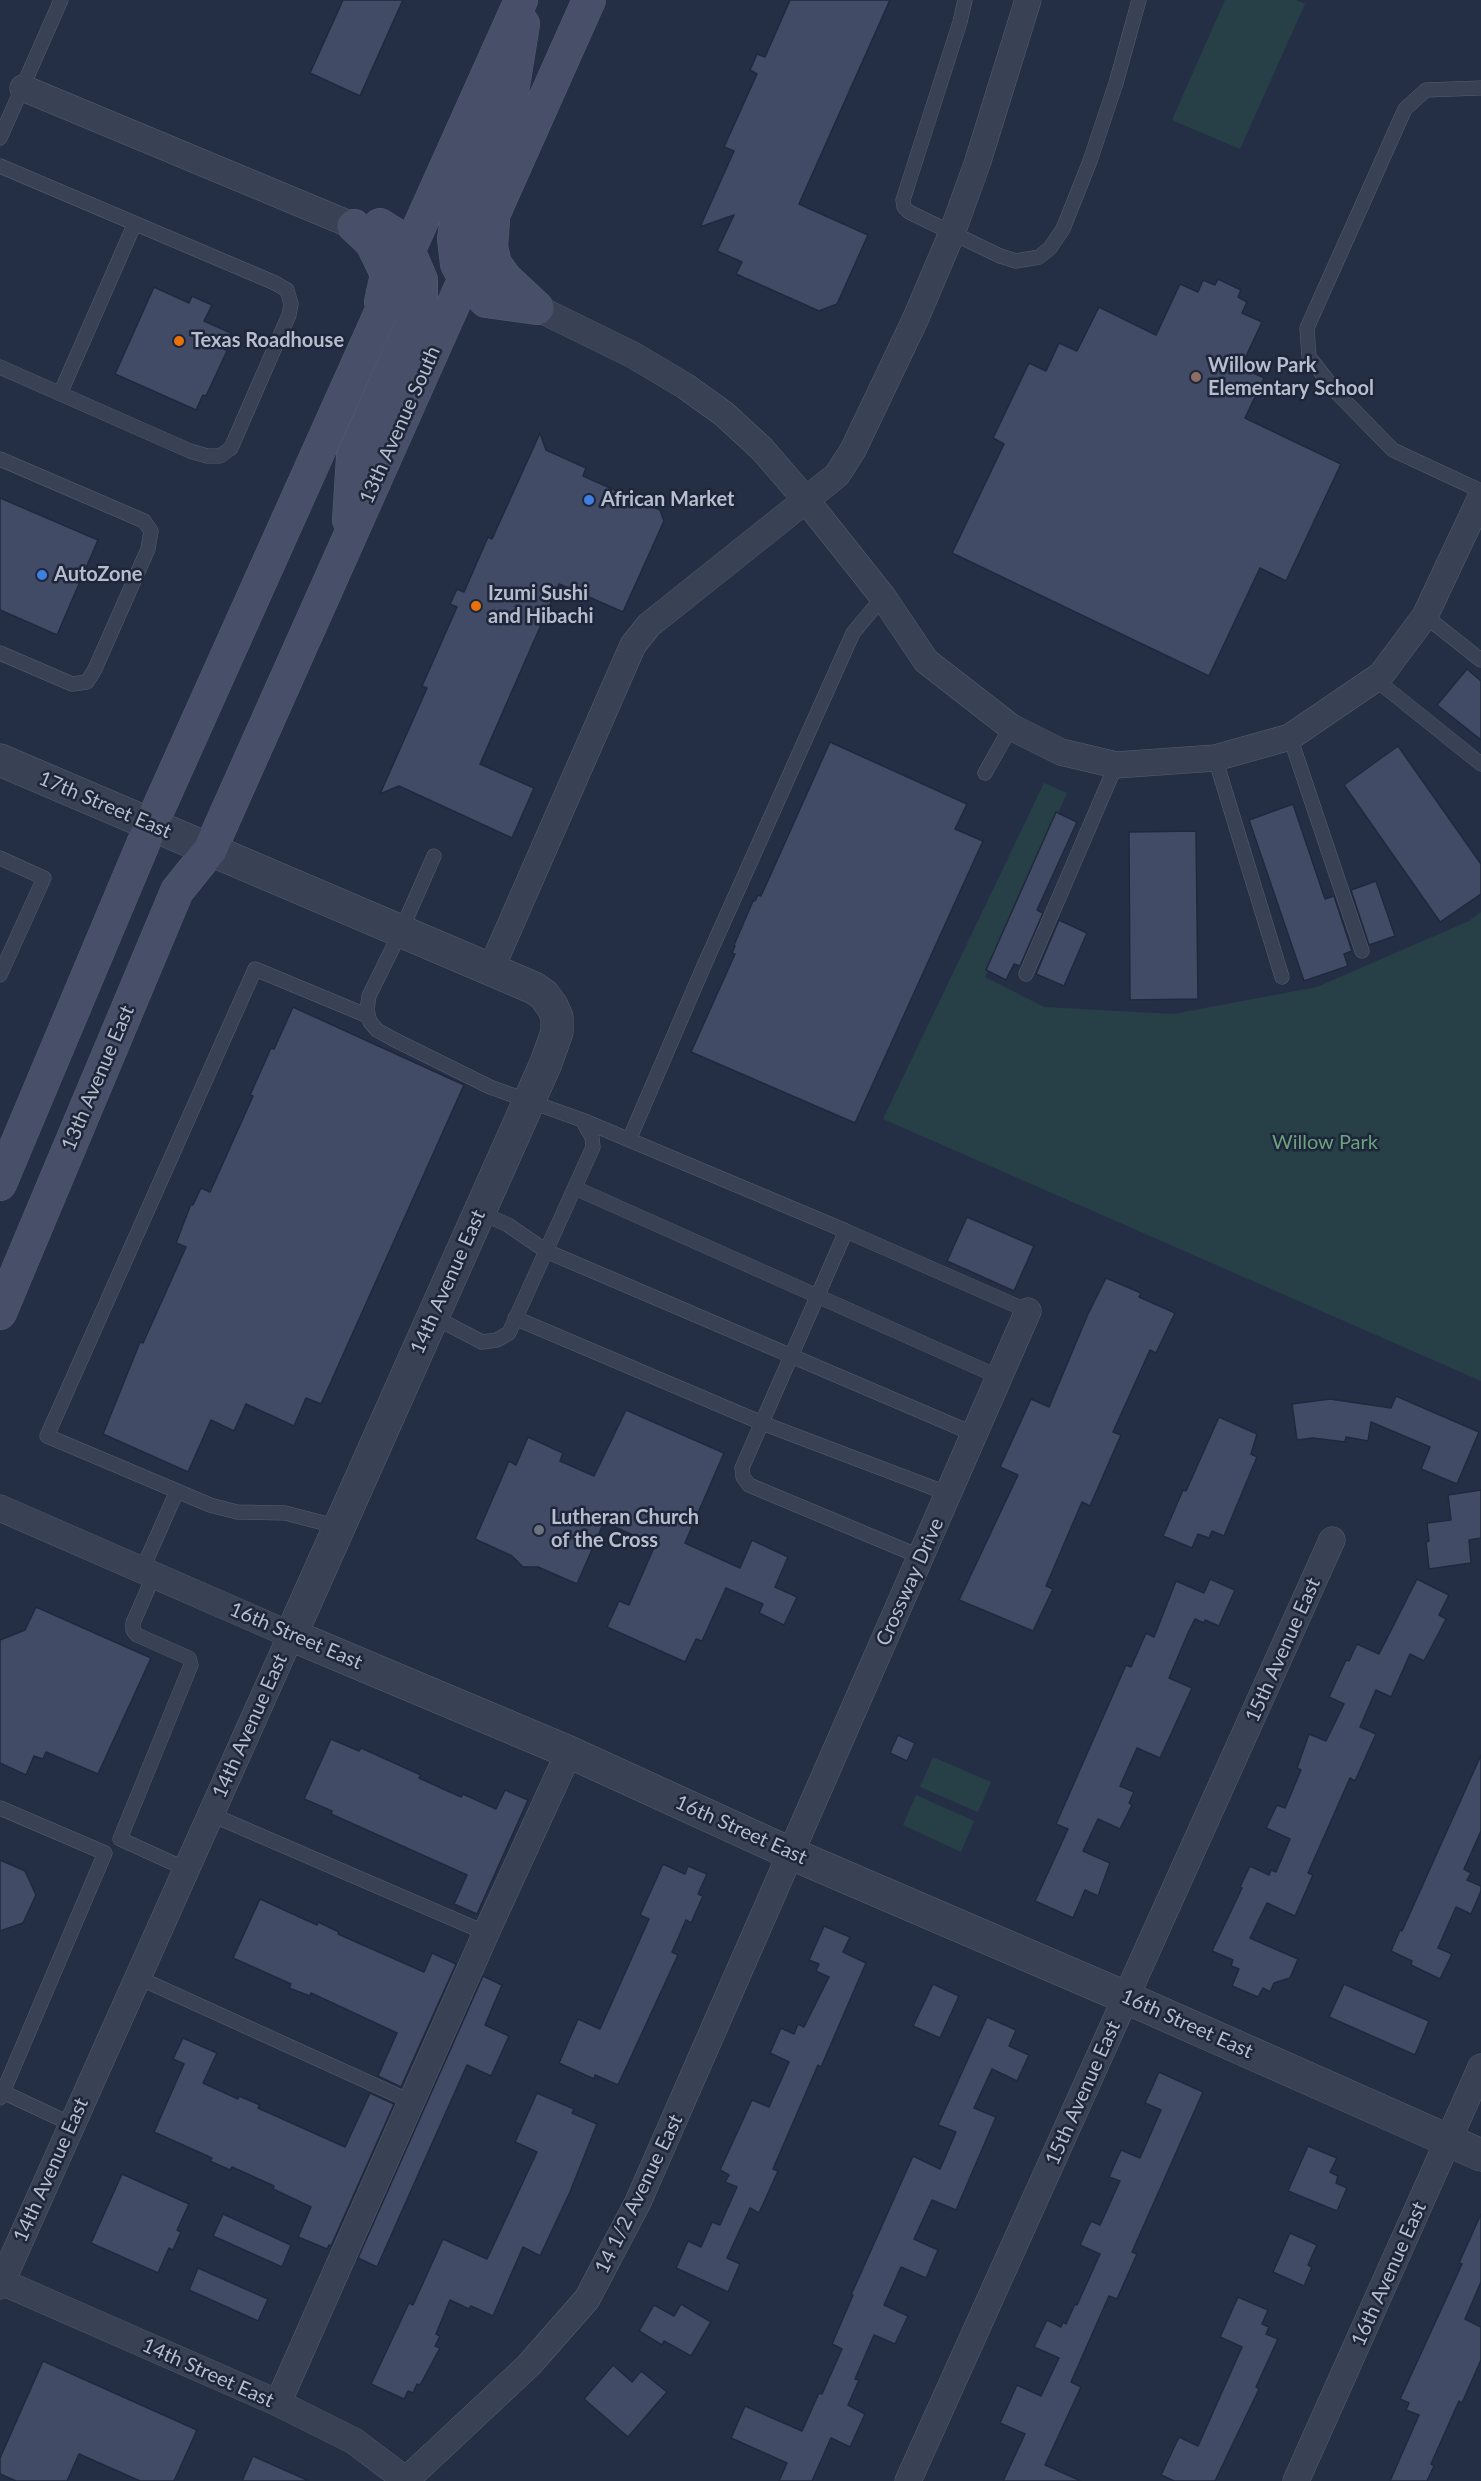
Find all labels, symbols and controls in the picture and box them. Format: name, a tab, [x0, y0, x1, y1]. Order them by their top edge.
place label: Texas Roadhouse	[191, 329, 344, 353]
marker: Texas Roadhouse	[172, 334, 186, 348]
street label: 13th Avenue South	[355, 343, 445, 507]
place label: Willow Park Elementary School	[1208, 354, 1374, 401]
marker: Willow Park Elementary School	[1189, 370, 1203, 384]
place label: African Market	[601, 488, 735, 512]
marker: African Market	[582, 493, 596, 507]
place label: AutoZone	[54, 563, 142, 587]
marker: AutoZone	[35, 568, 49, 582]
place label: Izumi Sushi and Hibachi	[488, 582, 593, 629]
marker: Izumi Sushi and Hibachi	[469, 599, 483, 613]
street label: 17th Street East	[35, 766, 175, 844]
street label: 13th Avenue East	[57, 1002, 139, 1154]
park label: Willow Park	[1272, 1131, 1378, 1155]
street label: 14th Avenue East	[405, 1206, 491, 1358]
place label: Lutheran Church of the Cross	[551, 1506, 699, 1553]
street label: Crossway Drive	[871, 1514, 949, 1650]
marker: Lutheran Church of the Cross	[532, 1523, 546, 1537]
street label: 15th Avenue East	[1240, 1574, 1326, 1726]
street label: 16th Street East	[226, 1597, 366, 1675]
street label: 14th Avenue East	[207, 1650, 293, 1802]
street label: 16th Street East	[671, 1790, 811, 1870]
street label: 16th Street East	[1117, 1984, 1257, 2064]
street label: 15th Avenue East	[1040, 2017, 1126, 2169]
street label: 14th Avenue East	[8, 2094, 94, 2246]
street label: 14 1/2 Avenue East	[590, 2110, 688, 2278]
street label: 16th Avenue East	[1346, 2198, 1432, 2350]
street label: 14th Street East	[138, 2333, 278, 2413]

